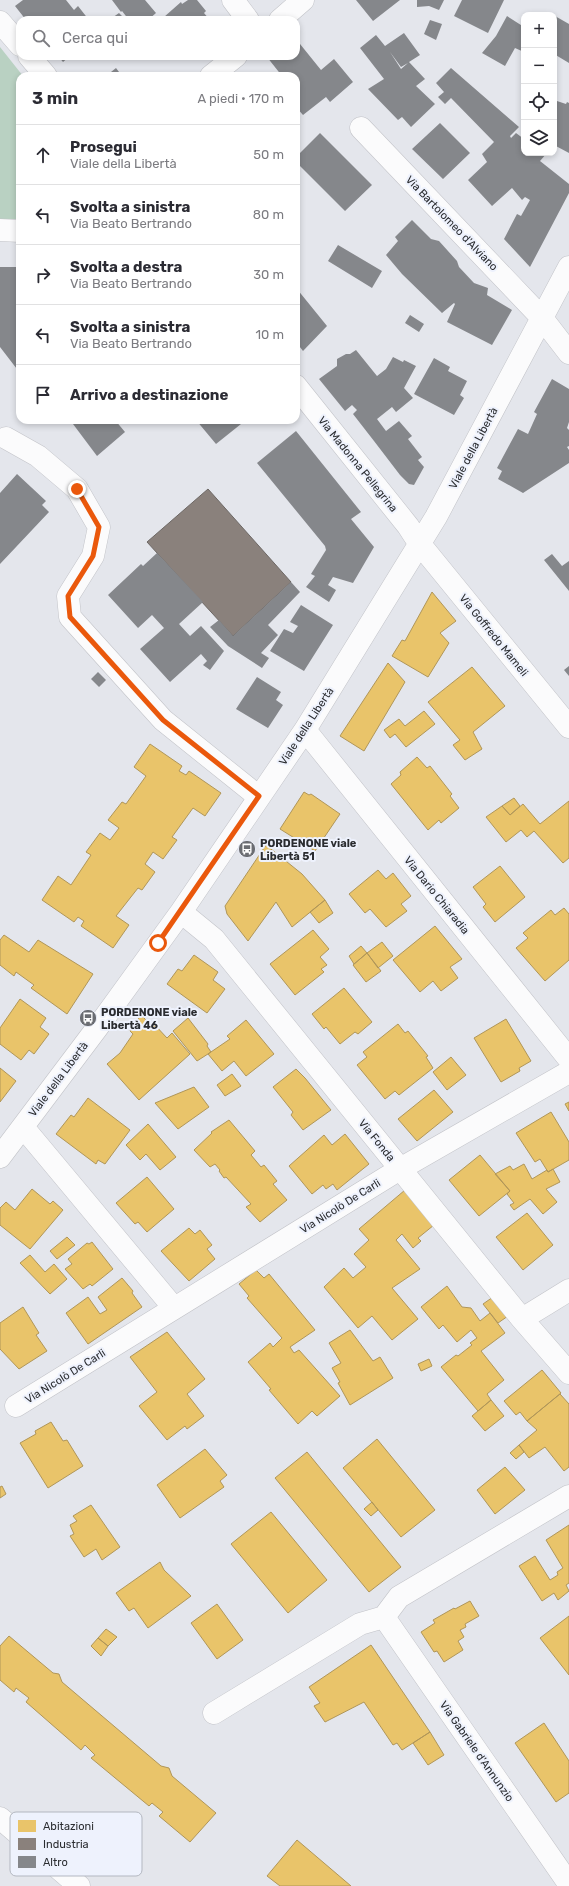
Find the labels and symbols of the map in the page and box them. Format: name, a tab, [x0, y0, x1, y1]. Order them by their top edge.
street label: Via Bartolomeo d'Alviano	[403, 173, 500, 273]
street label: Viale della Libertà	[446, 405, 500, 491]
street label: Via Madonna Pellegrina	[315, 414, 400, 515]
route end	[68, 480, 86, 498]
street label: Via Goffredo Mameli	[457, 592, 531, 679]
street label: Viale della Libertà	[276, 685, 336, 768]
place label: PORDENONE viale Libertà 51	[260, 837, 357, 863]
bus stop icon: PORDENONE viale Libertà 51	[237, 839, 257, 859]
street label: Via Dario Chiaradia	[401, 854, 472, 937]
route start	[149, 934, 167, 952]
place label: PORDENONE viale Libertà 46	[101, 1006, 198, 1032]
bus stop icon: PORDENONE viale Libertà 46	[78, 1008, 98, 1028]
street label: Viale della Libertà	[26, 1039, 91, 1119]
street label: Via Fonda	[356, 1117, 398, 1164]
street label: Via Nicolò De Carli	[298, 1176, 383, 1236]
street label: Via Nicolò De Carli	[23, 1346, 108, 1406]
street label: Via Gabriele d'Annunzio	[437, 1698, 516, 1804]
legend	[10, 1812, 142, 1876]
text: Abitazioni	[43, 1820, 94, 1833]
text: Industria	[43, 1838, 89, 1851]
text: Altro	[43, 1856, 68, 1869]

